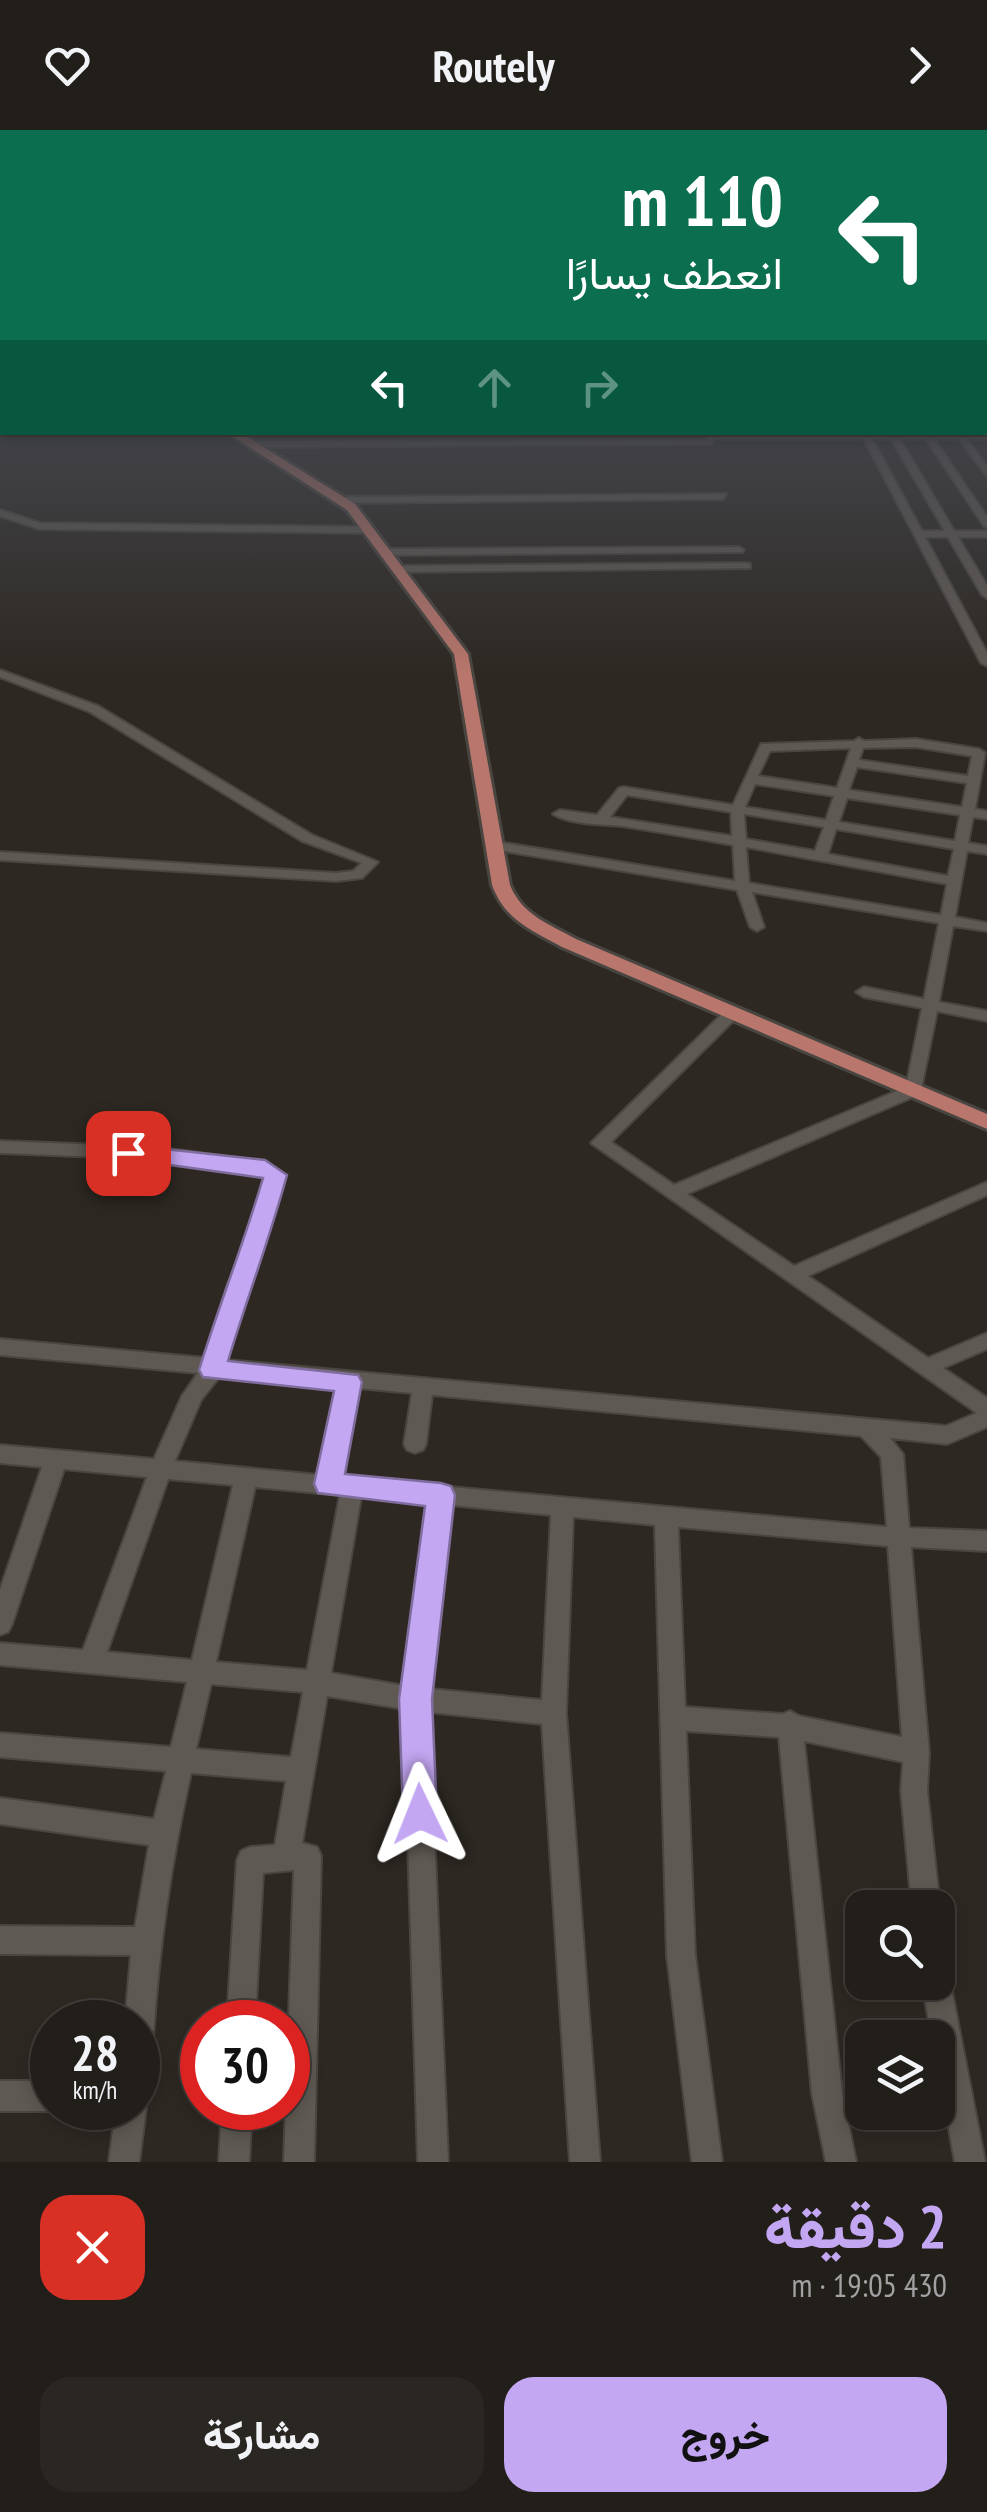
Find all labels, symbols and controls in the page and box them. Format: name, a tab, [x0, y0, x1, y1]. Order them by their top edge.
text: Routely	[432, 36, 555, 94]
icon: heart	[40, 38, 95, 93]
icon: forward	[892, 38, 947, 93]
text: 110 m	[622, 155, 783, 245]
icon: left	[818, 170, 948, 300]
text: انعطف يسارًا	[566, 243, 783, 301]
icon: left	[362, 360, 417, 415]
icon: ahead	[467, 360, 522, 415]
icon: right	[572, 360, 627, 415]
pin	[86, 1111, 171, 1196]
icon: arrive	[101, 1126, 156, 1181]
position arrow	[368, 1762, 472, 1866]
map controls	[845, 1890, 955, 2130]
button: search	[845, 1890, 955, 2000]
speed limit sign: 30	[180, 2000, 310, 2130]
text: 28	[71, 2020, 119, 2085]
button: layers	[845, 2020, 955, 2130]
text: km/h	[73, 2074, 117, 2106]
text: 2 دقيقة	[764, 2187, 947, 2265]
button: close	[40, 2195, 145, 2300]
text: 430 m · 19:05	[792, 2264, 947, 2306]
button: مشاركة	[40, 2377, 484, 2492]
button: خروج	[504, 2377, 947, 2492]

